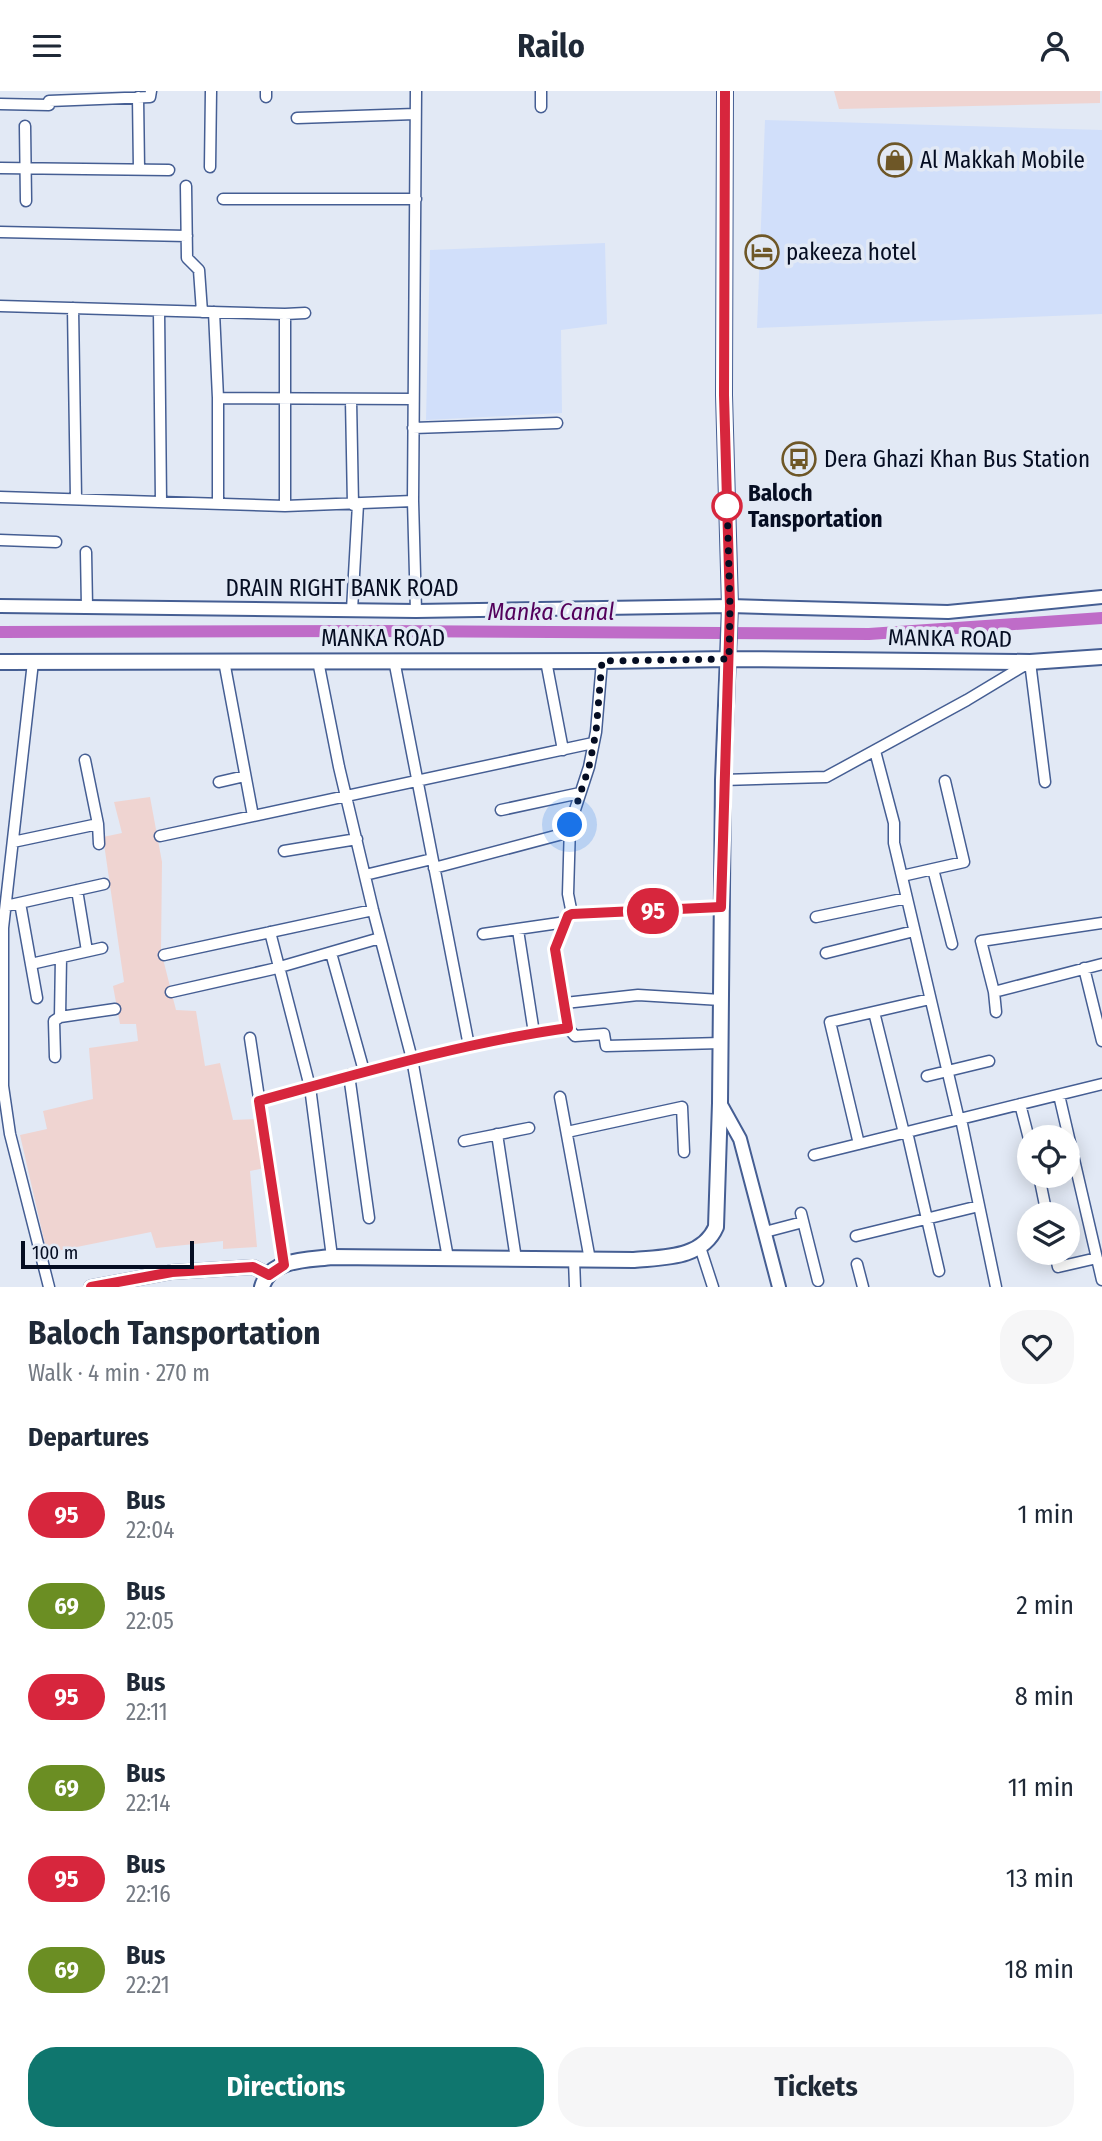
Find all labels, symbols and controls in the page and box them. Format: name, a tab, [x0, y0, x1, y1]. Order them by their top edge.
icon: menu	[28, 27, 66, 65]
text: Railo	[517, 27, 585, 65]
icon: person	[1036, 27, 1074, 65]
shop icon: Al Makkah Mobile	[876, 141, 914, 179]
place label: Al Makkah Mobile	[920, 146, 1085, 174]
hotel icon: pakeeza hotel	[743, 233, 781, 271]
place label: pakeeza hotel	[786, 238, 917, 266]
bus stop icon: Dera Ghazi Khan Bus Station	[780, 440, 818, 478]
place label: Dera Ghazi Khan Bus Station	[824, 445, 1090, 473]
place label: Baloch Tansportation	[748, 479, 883, 533]
marker: Baloch Tansportation	[712, 491, 742, 521]
street label: DRAIN RIGHT BANK ROAD	[225, 574, 459, 602]
water label: Manka Canal	[487, 598, 615, 626]
street label: MANKA ROAD	[888, 623, 1012, 653]
street label: MANKA ROAD	[321, 624, 445, 652]
your location	[552, 807, 587, 842]
line badge: 95	[622, 888, 684, 934]
text: 95	[641, 897, 665, 925]
map controls	[1017, 1125, 1080, 1265]
button: locate	[1017, 1125, 1080, 1188]
button: layers	[1017, 1202, 1080, 1265]
scale bar	[21, 1238, 194, 1270]
text: 100 m	[32, 1241, 78, 1264]
button: heart	[1000, 1310, 1074, 1384]
text: Baloch Tansportation	[28, 1313, 321, 1353]
text: Walk · 4 min · 270 m	[28, 1359, 210, 1387]
text: Departures	[28, 1422, 149, 1453]
text: Bus	[126, 1485, 165, 1516]
text: 1 min	[1018, 1499, 1074, 1530]
text: 95	[54, 1501, 79, 1529]
text: 22:04	[126, 1516, 174, 1544]
text: Bus	[126, 1576, 165, 1607]
text: 2 min	[1016, 1590, 1074, 1621]
text: 69	[54, 1592, 79, 1620]
text: 22:05	[126, 1607, 174, 1635]
text: Bus	[126, 1667, 165, 1698]
text: 8 min	[1015, 1681, 1074, 1712]
text: 95	[54, 1683, 79, 1711]
text: 22:11	[126, 1698, 168, 1726]
text: Bus	[126, 1758, 165, 1789]
text: 11 min	[1008, 1772, 1074, 1803]
text: 69	[54, 1774, 79, 1802]
text: 22:14	[126, 1789, 170, 1817]
text: Bus	[126, 1849, 165, 1880]
text: 13 min	[1006, 1863, 1074, 1894]
text: 95	[54, 1865, 79, 1893]
text: 22:16	[126, 1880, 171, 1908]
text: Bus	[126, 1940, 165, 1971]
text: 18 min	[1005, 1954, 1074, 1985]
text: 69	[54, 1956, 79, 1984]
text: 22:21	[126, 1971, 170, 1999]
button: Directions	[28, 2047, 544, 2127]
button: Tickets	[558, 2047, 1074, 2127]

